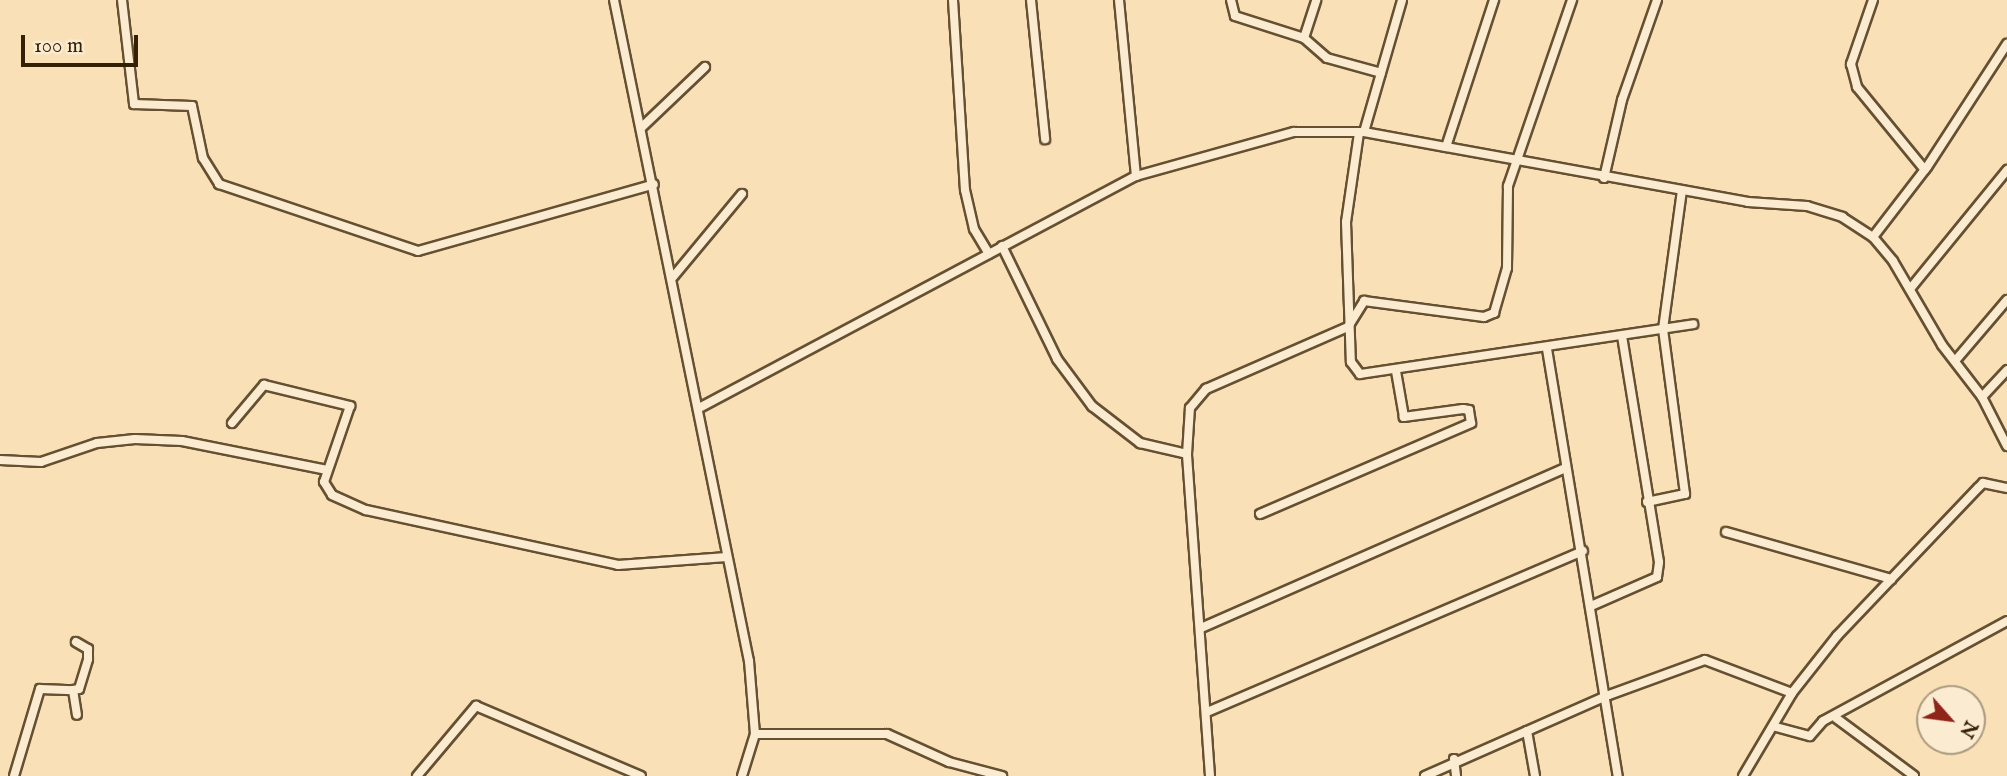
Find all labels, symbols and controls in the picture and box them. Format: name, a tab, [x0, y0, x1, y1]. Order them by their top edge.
scale bar	[24, 21, 142, 65]
text: 100 m	[34, 33, 83, 60]
north arrow	[1916, 685, 1986, 755]
text: N	[1953, 716, 1982, 742]

